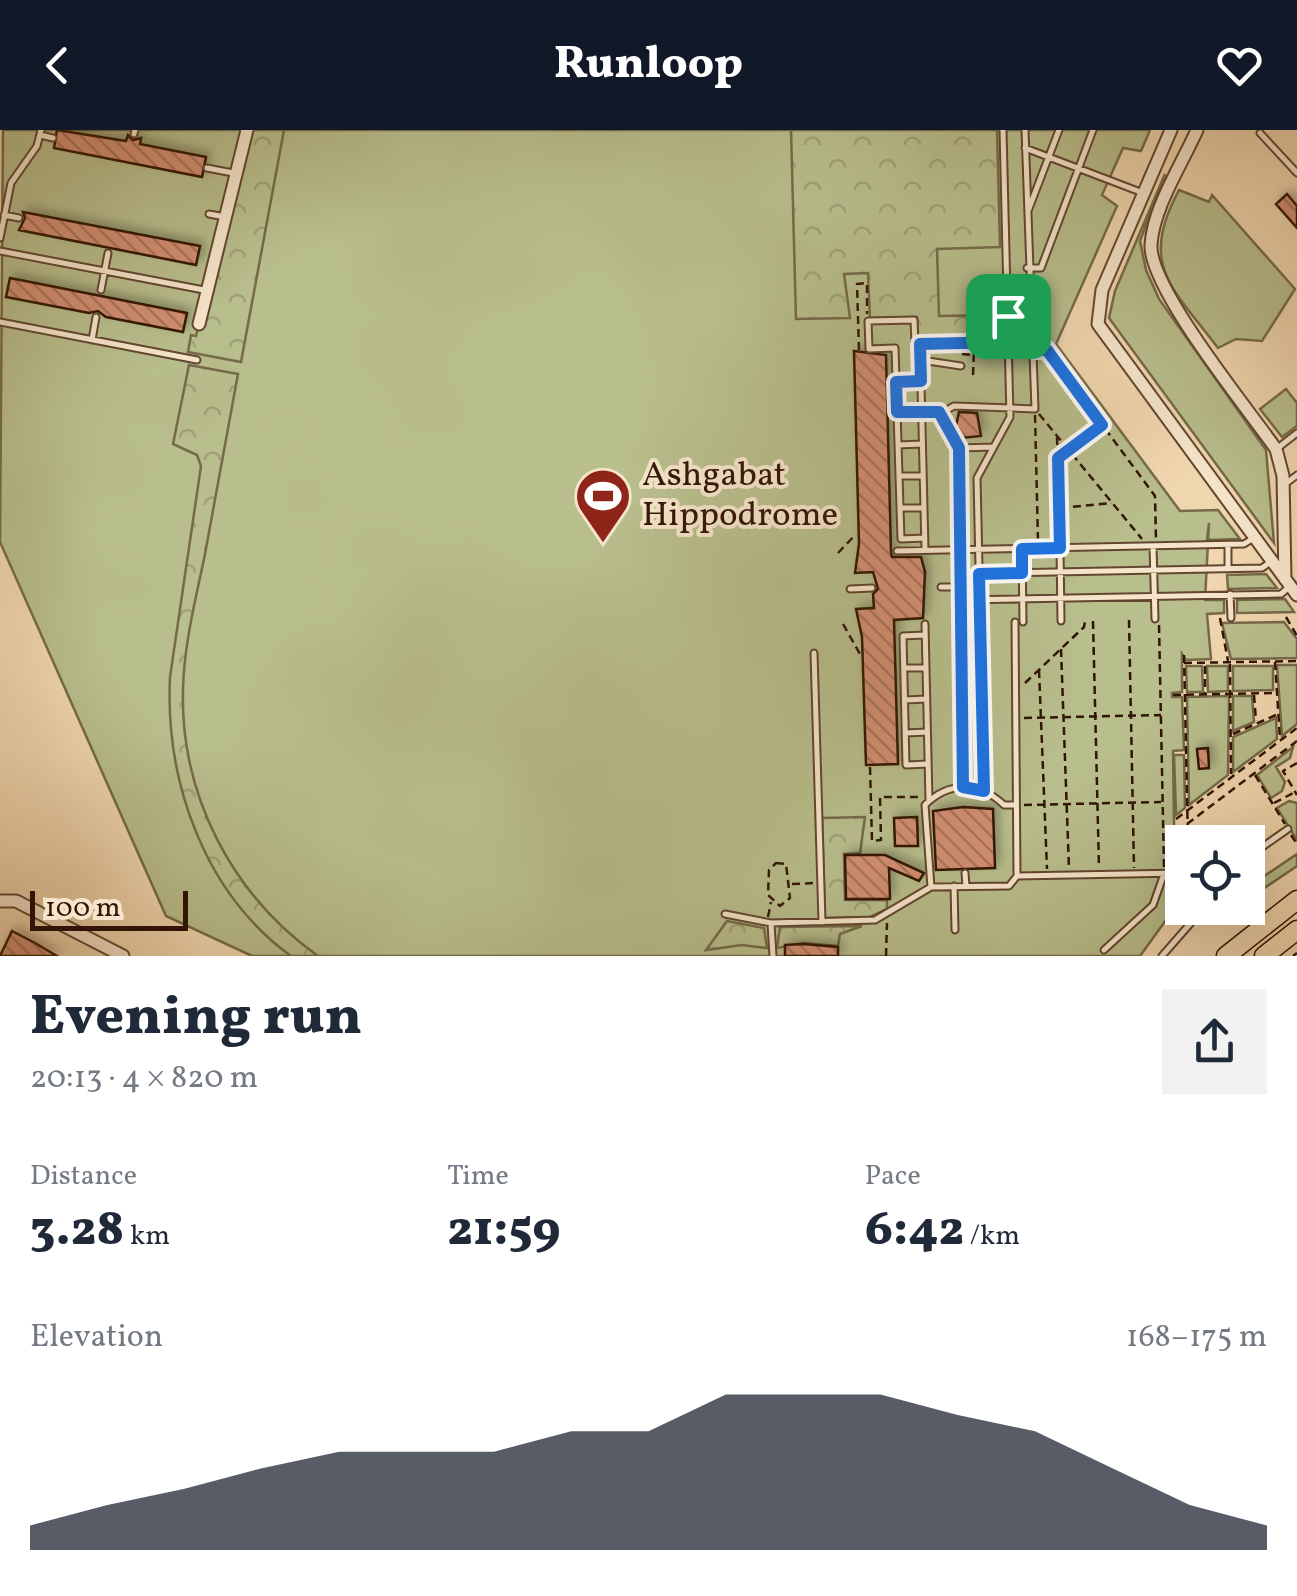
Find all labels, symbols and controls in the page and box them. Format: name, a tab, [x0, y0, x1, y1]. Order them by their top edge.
text: Runloop	[554, 34, 743, 97]
icon: back	[30, 38, 85, 93]
icon: heart	[1212, 38, 1267, 93]
pin	[966, 274, 1051, 359]
icon: arrive	[981, 289, 1036, 344]
place label: Ashgabat Hippodrome	[642, 452, 838, 540]
sports icon: Ashgabat Hippodrome	[573, 466, 633, 545]
map controls	[1165, 825, 1265, 925]
button: locate	[1165, 825, 1265, 925]
scale bar	[30, 886, 188, 930]
text: 100 m	[45, 889, 120, 928]
text: Evening run	[30, 981, 362, 1057]
button: share	[1162, 989, 1267, 1094]
text: 20:13 · 4 × 820 m	[30, 1057, 258, 1101]
text: Distance	[30, 1157, 137, 1196]
text: Time	[447, 1157, 509, 1196]
text: Pace	[865, 1157, 921, 1196]
text: 3.28	[30, 1196, 124, 1266]
text: 21:59	[447, 1196, 561, 1266]
text: 6:42	[865, 1196, 964, 1266]
text: km	[124, 1217, 170, 1256]
text: /km	[964, 1217, 1020, 1256]
text: Elevation	[30, 1316, 163, 1360]
text: 168–175 m	[1126, 1316, 1267, 1360]

